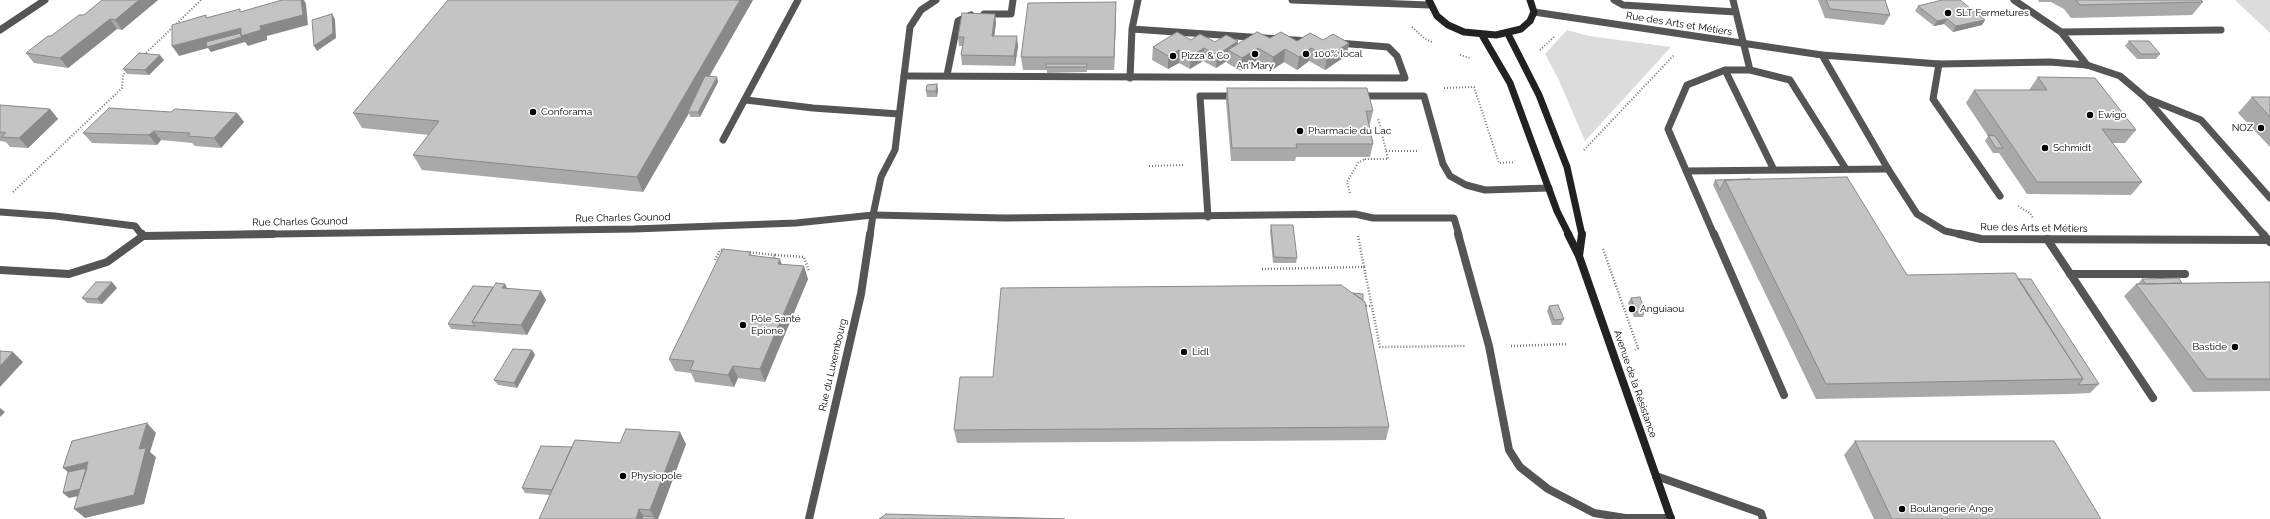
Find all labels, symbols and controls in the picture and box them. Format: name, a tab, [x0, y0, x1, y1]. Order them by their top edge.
place label: SLT Fermetures	[1956, 7, 2029, 19]
marker: SLT Fermetures	[1943, 8, 1953, 18]
street label: Rue des Arts et Métiers	[1625, 10, 1733, 38]
place label: 100% local	[1314, 48, 1363, 60]
marker: An'Mary	[1250, 49, 1260, 59]
marker: 100% local	[1301, 49, 1311, 59]
place label: Pizza & Co	[1181, 50, 1229, 62]
marker: Pizza & Co	[1168, 51, 1178, 61]
place label: An'Mary	[1236, 60, 1274, 72]
place label: Conforama	[541, 106, 592, 118]
marker: Conforama	[528, 107, 538, 117]
place label: Ewigo	[2098, 109, 2126, 121]
marker: Ewigo	[2085, 110, 2095, 120]
place label: NOZ	[2232, 122, 2253, 134]
marker: NOZ	[2256, 123, 2266, 133]
place label: Pharmacie du Lac	[1308, 125, 1391, 137]
marker: Pharmacie du Lac	[1295, 126, 1305, 136]
place label: Schmidt	[2053, 142, 2091, 154]
marker: Schmidt	[2040, 143, 2050, 153]
street label: Rue Charles Gounod	[575, 211, 671, 225]
street label: Rue Charles Gounod	[252, 215, 348, 229]
street label: Rue des Arts et Métiers	[1980, 221, 2088, 235]
place label: Anguiaou	[1640, 303, 1684, 315]
marker: Anguiaou	[1627, 304, 1637, 314]
place label: Pôle Santé Epione	[751, 313, 801, 336]
street label: Rue du Luxembourg	[816, 317, 850, 413]
marker: Pôle Santé Epione	[738, 320, 748, 330]
street label: Avenue de la Résistance	[1611, 329, 1659, 439]
place label: Bastide	[2192, 341, 2227, 353]
marker: Bastide	[2230, 342, 2240, 352]
place label: Lidl	[1192, 346, 1209, 358]
marker: Lidl	[1179, 347, 1189, 357]
place label: Physiopole	[631, 470, 682, 482]
marker: Physiopole	[618, 471, 628, 481]
place label: Boulangerie Ange	[1910, 503, 1993, 515]
marker: Boulangerie Ange	[1897, 504, 1907, 514]

